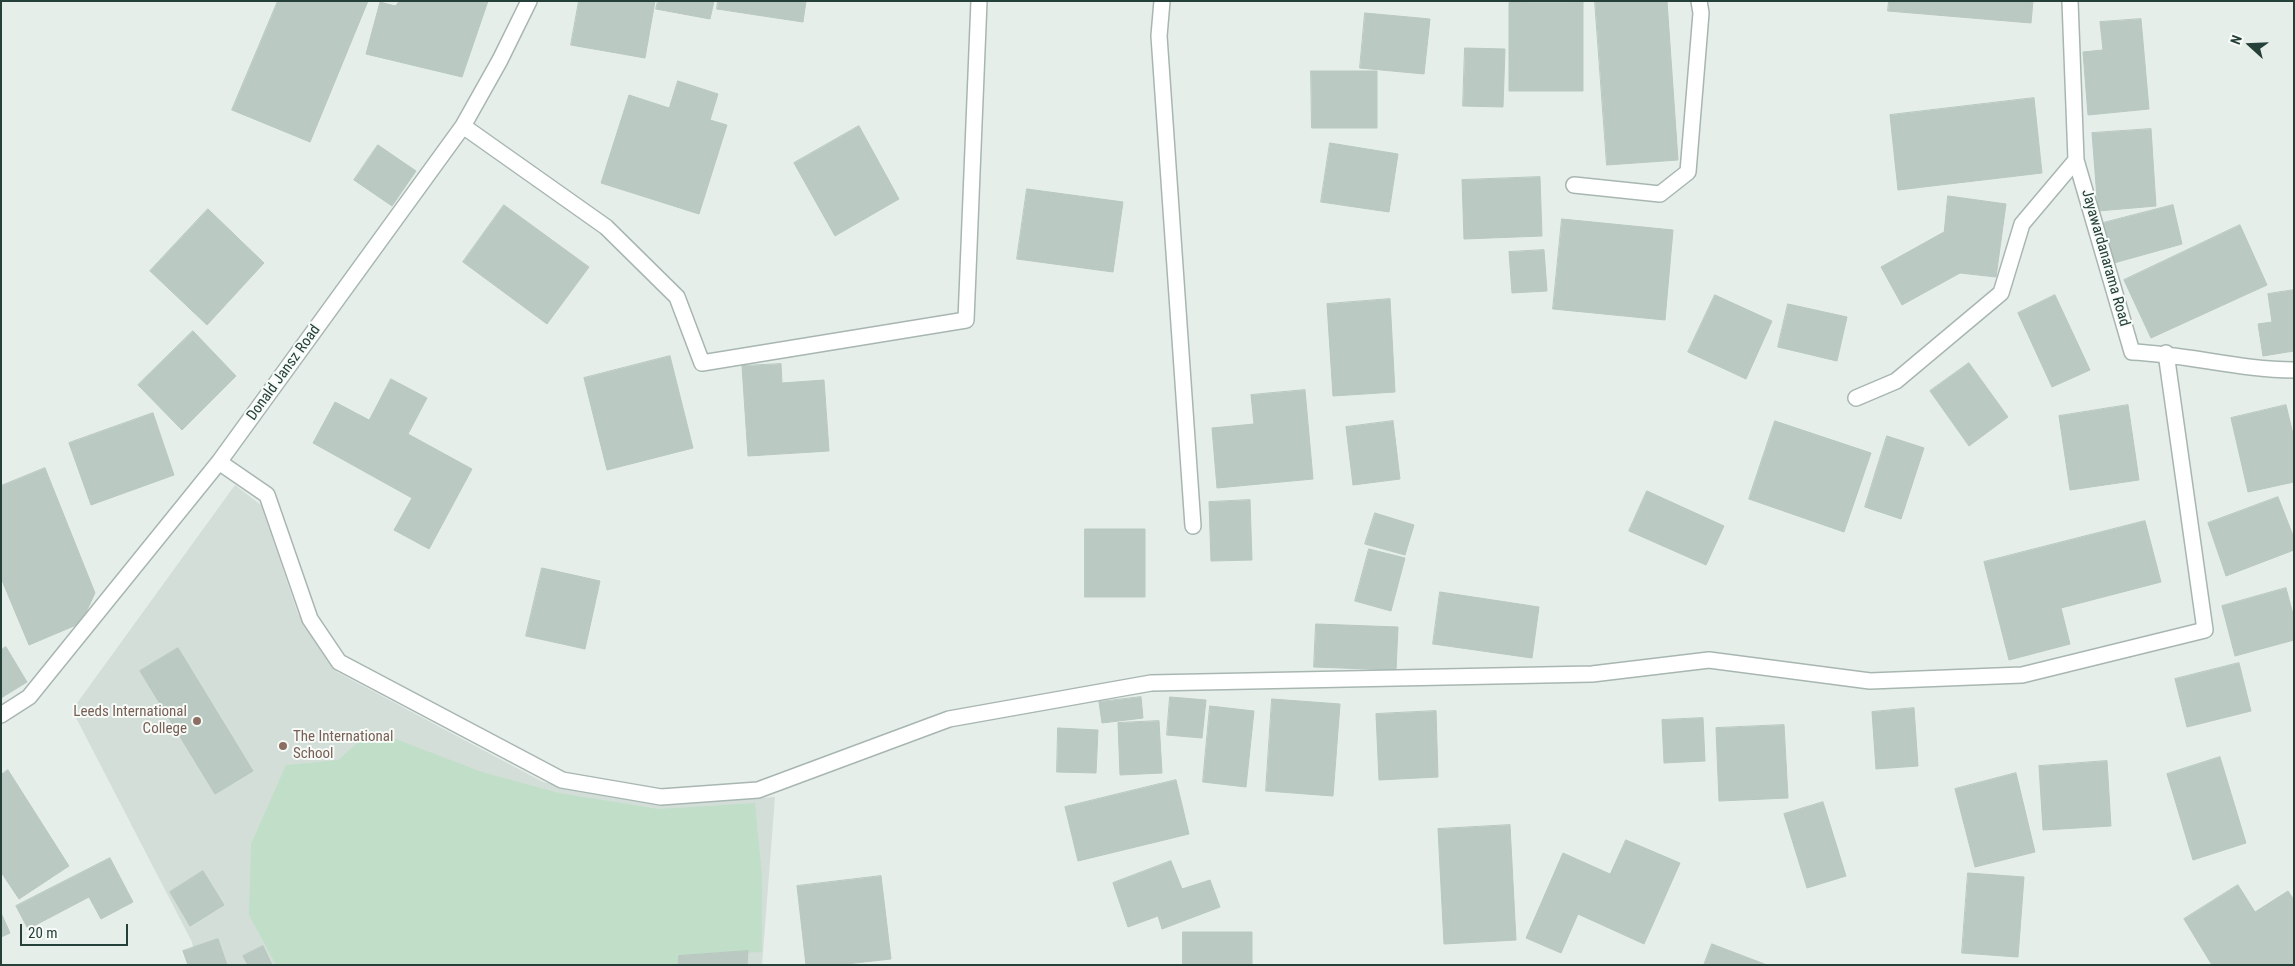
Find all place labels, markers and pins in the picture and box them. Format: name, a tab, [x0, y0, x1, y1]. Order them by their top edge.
place label: Leeds International College	[73, 703, 187, 738]
marker: Leeds International College	[191, 715, 203, 727]
place label: The International School	[293, 728, 393, 763]
marker: The International School	[277, 740, 289, 752]

